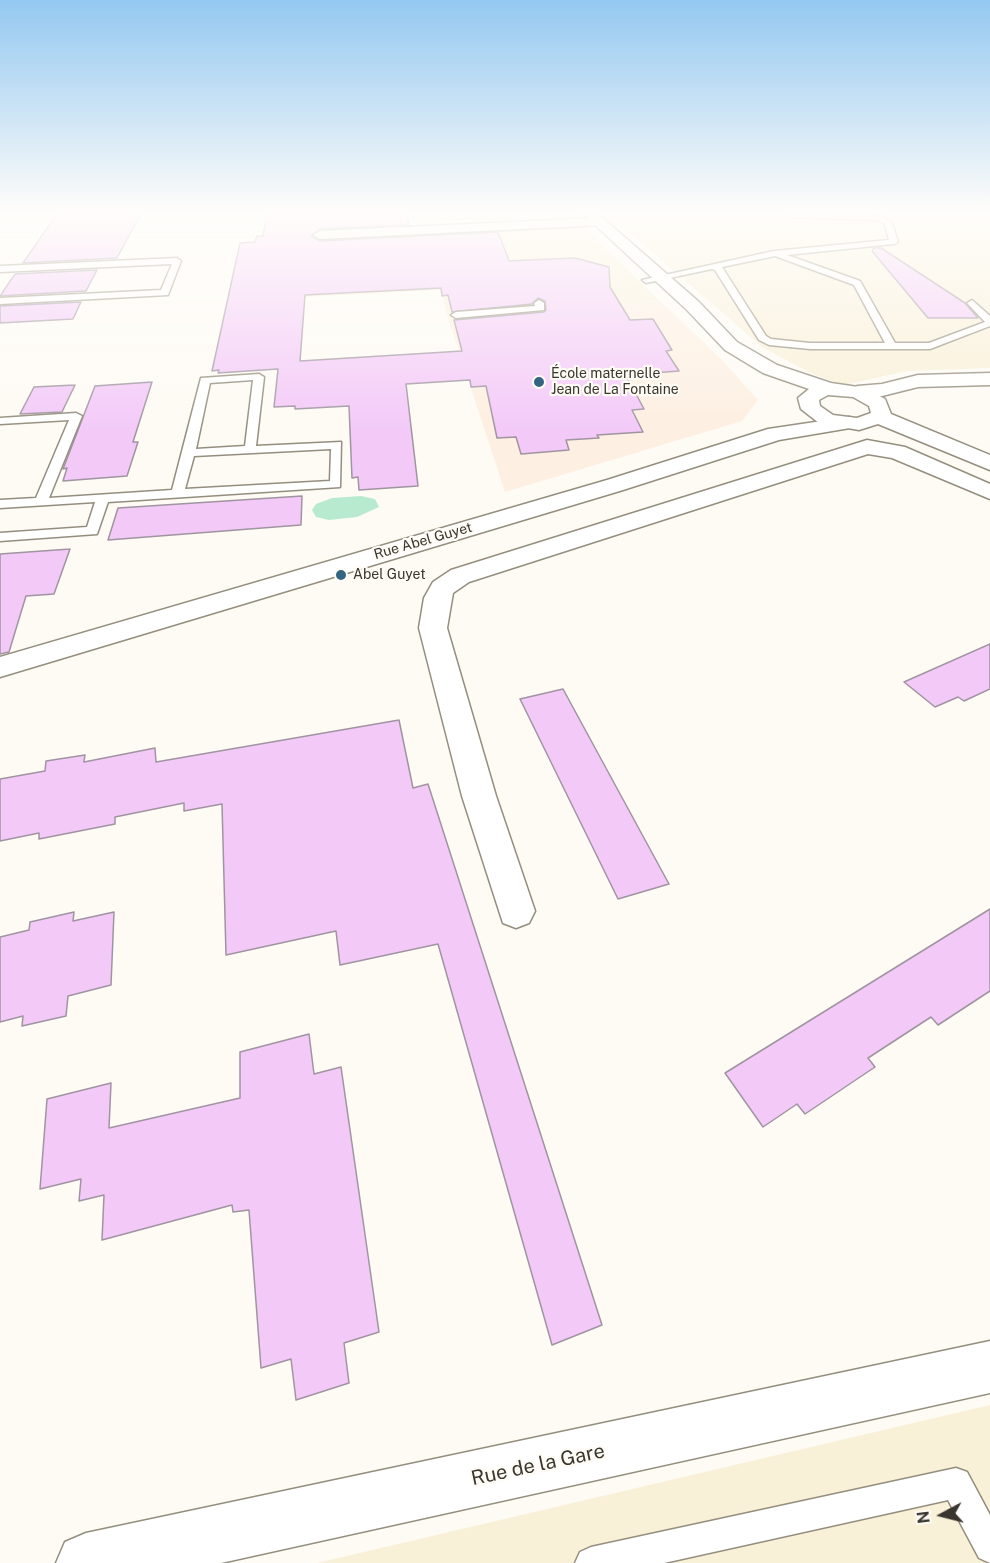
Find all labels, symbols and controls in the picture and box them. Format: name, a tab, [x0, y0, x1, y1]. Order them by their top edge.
place label: École maternelle Jean de La Fontaine	[551, 366, 679, 398]
marker: École maternelle Jean de La Fontaine	[532, 375, 546, 389]
street label: Rue Abel Guyet	[372, 519, 474, 563]
place label: Abel Guyet	[353, 567, 426, 583]
marker: Abel Guyet	[334, 568, 348, 582]
street label: Rue de la Gare	[469, 1439, 607, 1491]
north arrow	[912, 1485, 972, 1545]
text: N	[913, 1510, 934, 1525]

